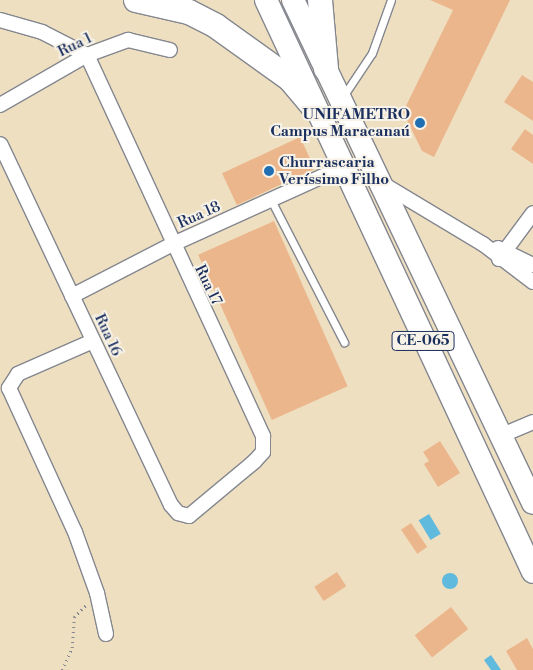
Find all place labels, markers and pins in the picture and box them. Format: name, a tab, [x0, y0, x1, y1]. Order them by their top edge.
place label: UNIFAMETRO Campus Maracanaú	[270, 105, 410, 140]
marker: UNIFAMETRO Campus Maracanaú	[414, 117, 426, 129]
place label: Churrascaria Veríssimo Filho	[279, 153, 389, 188]
marker: Churrascaria Veríssimo Filho	[263, 165, 275, 177]

